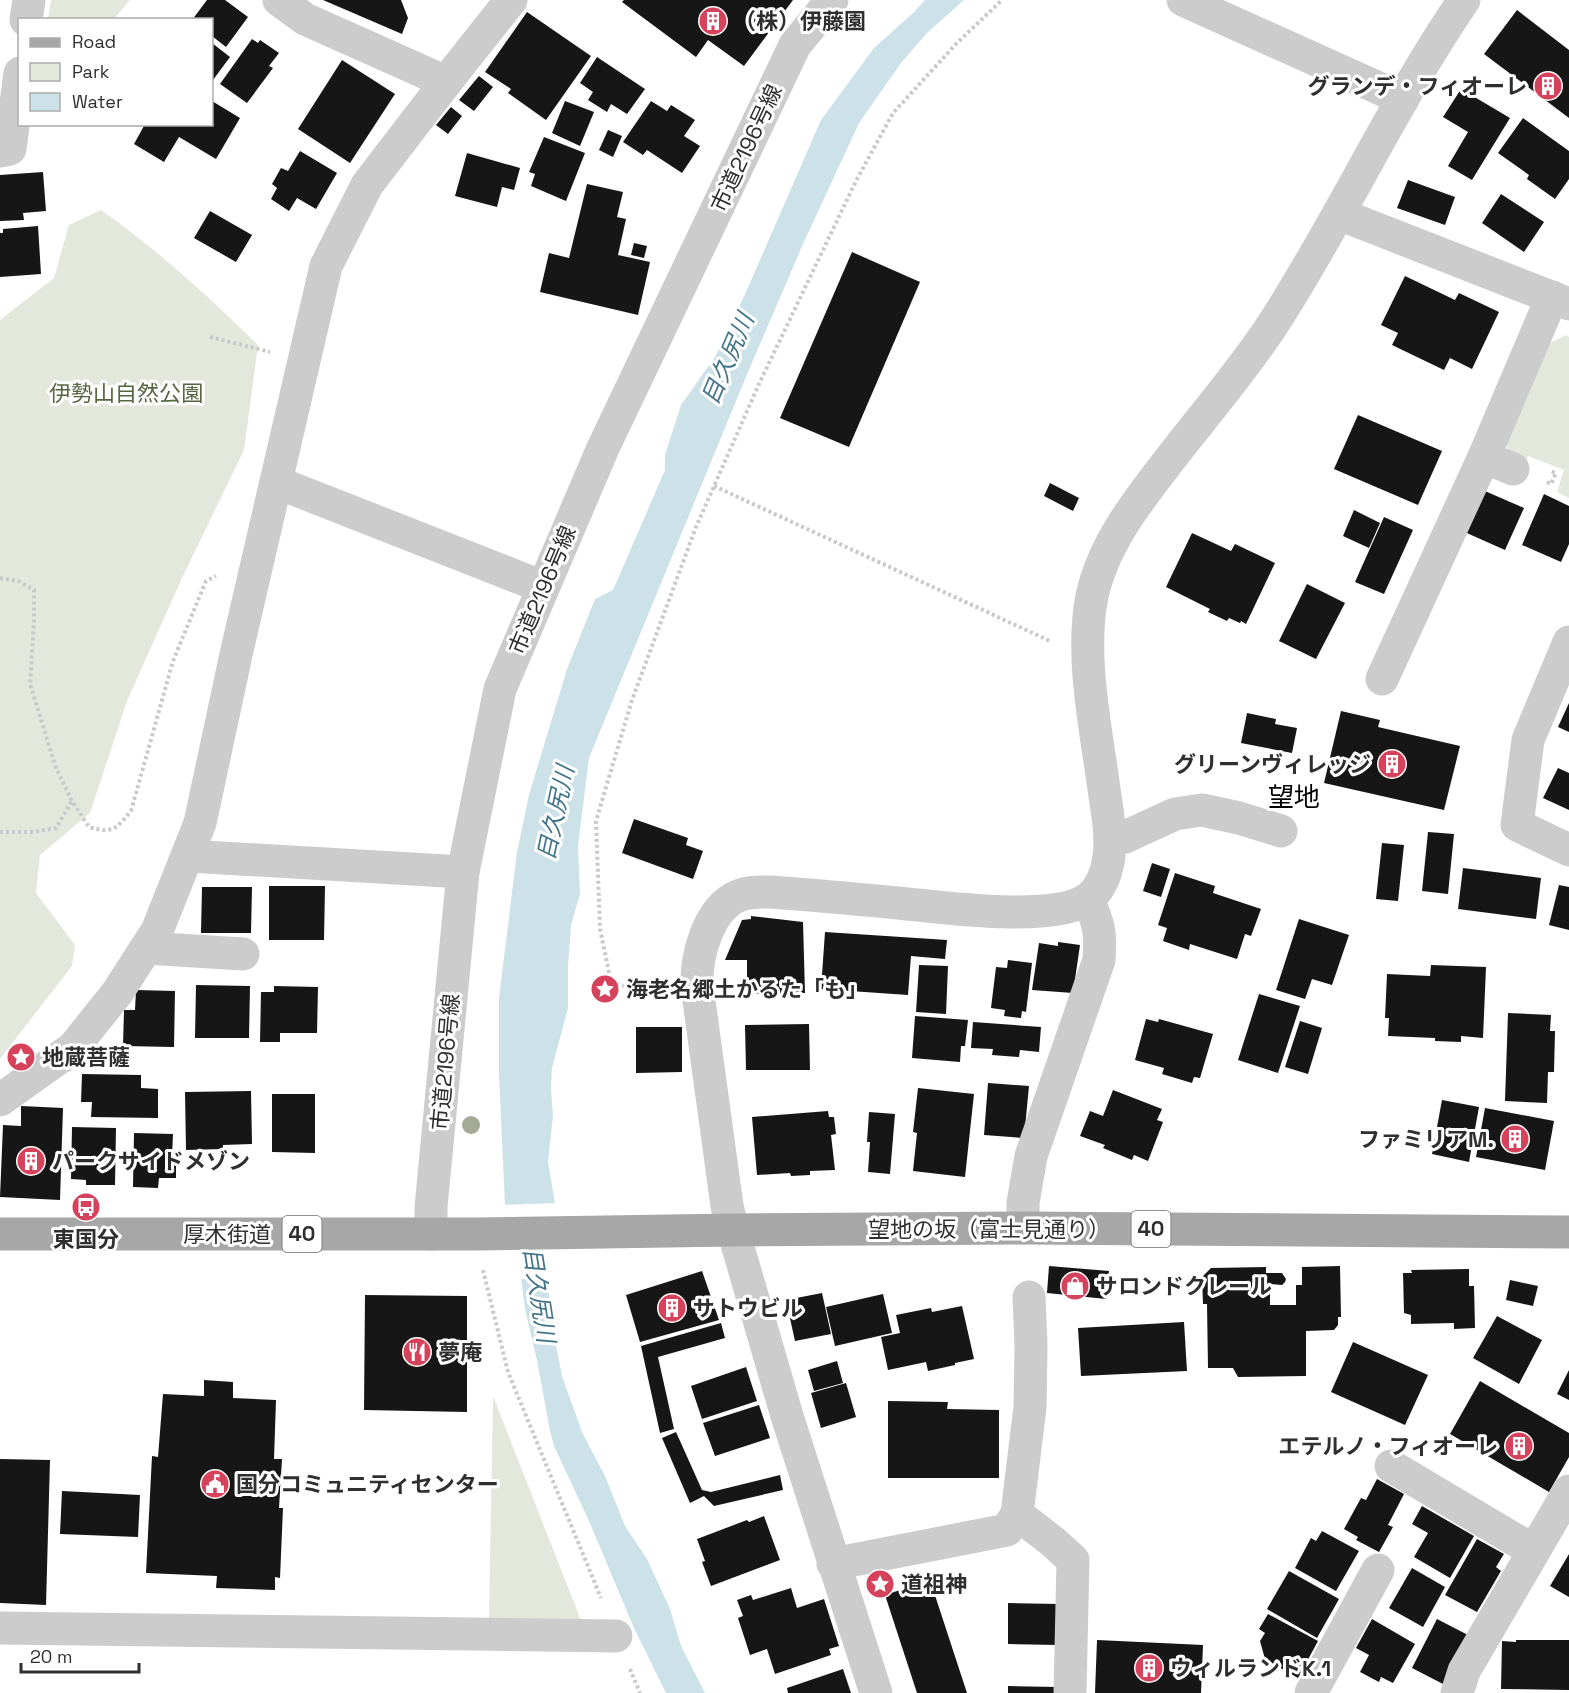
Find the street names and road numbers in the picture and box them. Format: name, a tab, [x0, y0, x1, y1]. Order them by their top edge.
street label: 市道2196号線	[704, 80, 788, 216]
street label: 市道2196号線	[502, 521, 582, 659]
street label: 市道2196号線	[425, 992, 465, 1132]
road number: 40	[1132, 1211, 1170, 1247]
street label: 望地の坂（富士見通り）	[868, 1215, 1110, 1243]
road number: 40	[282, 1216, 322, 1252]
street label: 厚木街道	[183, 1220, 271, 1248]

